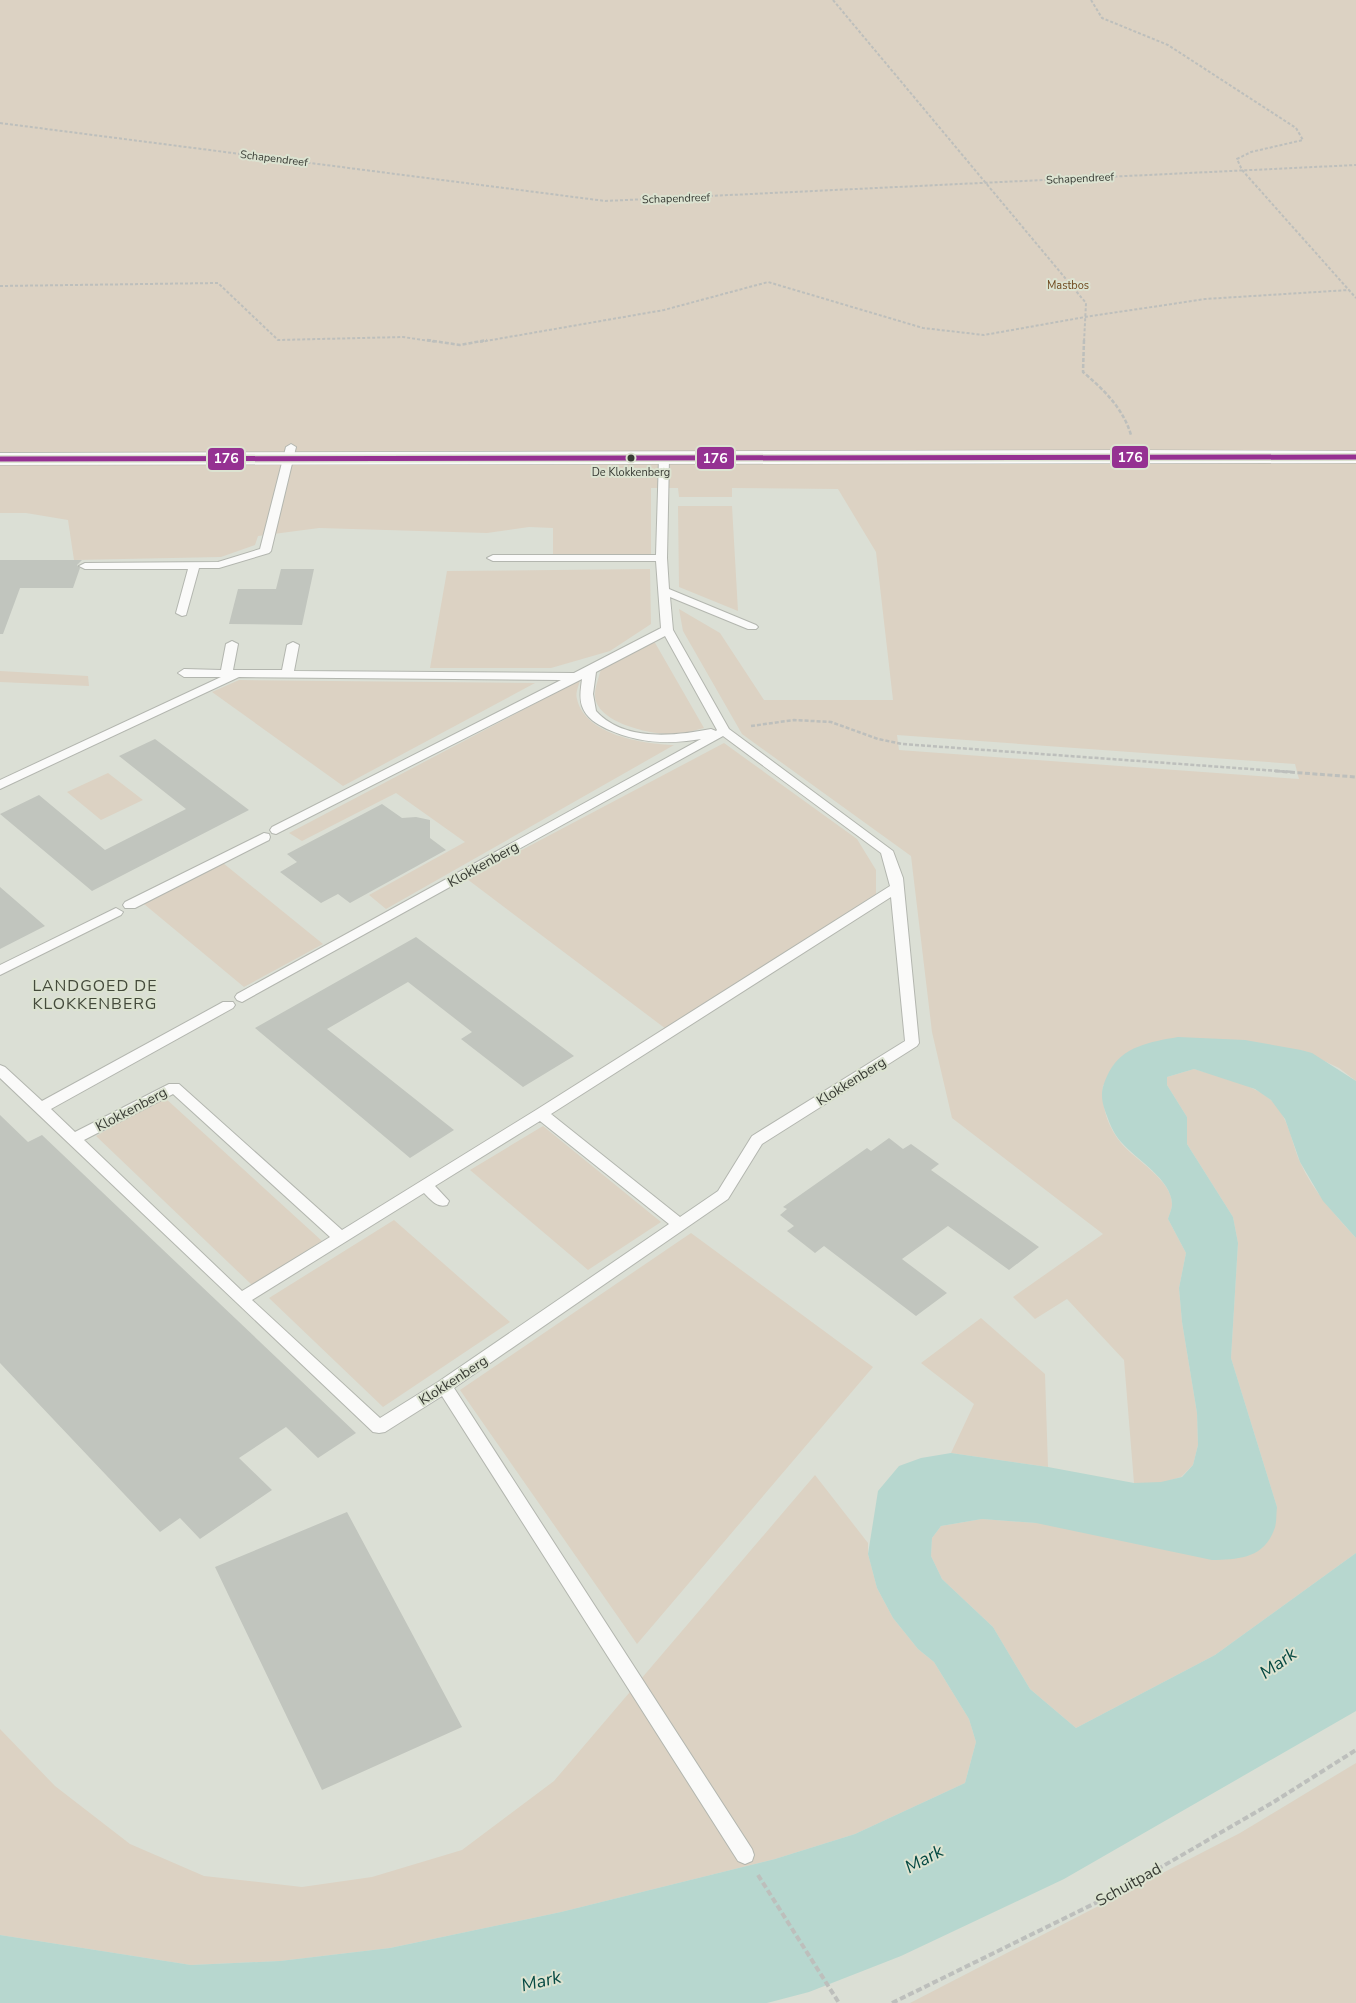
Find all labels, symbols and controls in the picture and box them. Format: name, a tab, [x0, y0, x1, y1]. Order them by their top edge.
street label: Schapendreef	[239, 147, 309, 170]
street label: Schapendreef	[1046, 169, 1115, 188]
street label: Schapendreef	[642, 190, 711, 207]
park label: Mastbos	[1047, 278, 1089, 293]
line badge: 176	[1111, 445, 1149, 469]
line badge: 176	[696, 446, 735, 470]
line badge: 176	[207, 447, 245, 471]
text: 176	[1117, 448, 1143, 467]
text: 176	[213, 449, 239, 468]
text: 176	[702, 449, 728, 468]
marker: De Klokkenberg	[626, 453, 636, 463]
place label: De Klokkenberg	[592, 465, 670, 480]
street label: Klokkenberg	[444, 837, 522, 892]
district label: LANDGOED DE KLOKKENBERG	[32, 975, 158, 1015]
street label: Klokkenberg	[813, 1053, 890, 1110]
street label: Klokkenberg	[92, 1083, 170, 1136]
street label: Klokkenberg	[415, 1351, 491, 1410]
water label: Mark	[1255, 1641, 1302, 1684]
water label: Mark	[901, 1838, 948, 1879]
street label: Schuitpad	[1092, 1858, 1165, 1912]
water label: Mark	[519, 1965, 564, 1997]

